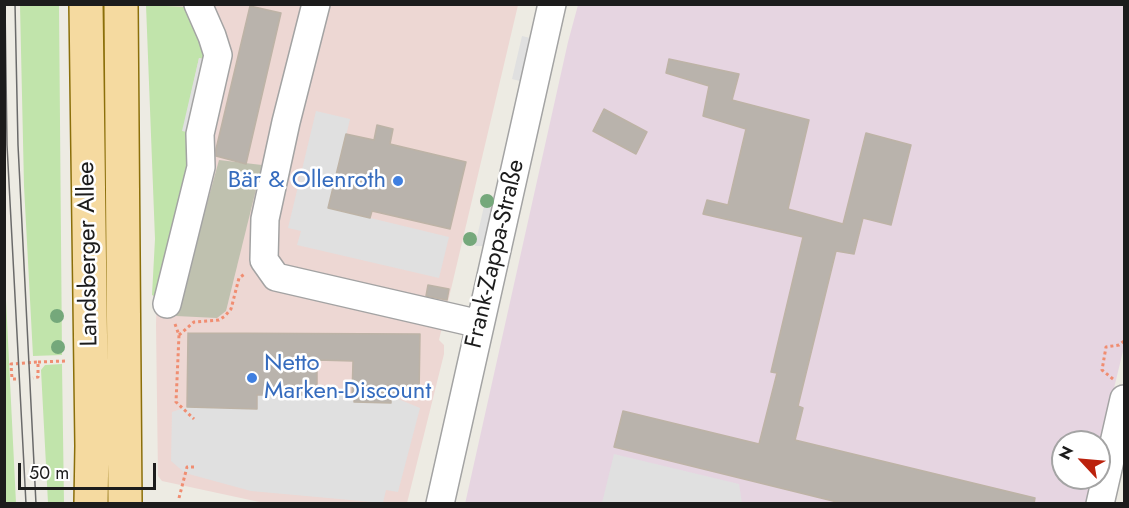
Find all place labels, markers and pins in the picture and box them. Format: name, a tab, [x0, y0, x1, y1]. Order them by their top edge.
place label: Bär & Ollenroth	[228, 167, 386, 195]
marker: Bär & Ollenroth	[391, 174, 405, 188]
place label: Netto Marken-Discount	[264, 350, 431, 406]
marker: Netto Marken-Discount	[245, 371, 259, 385]

